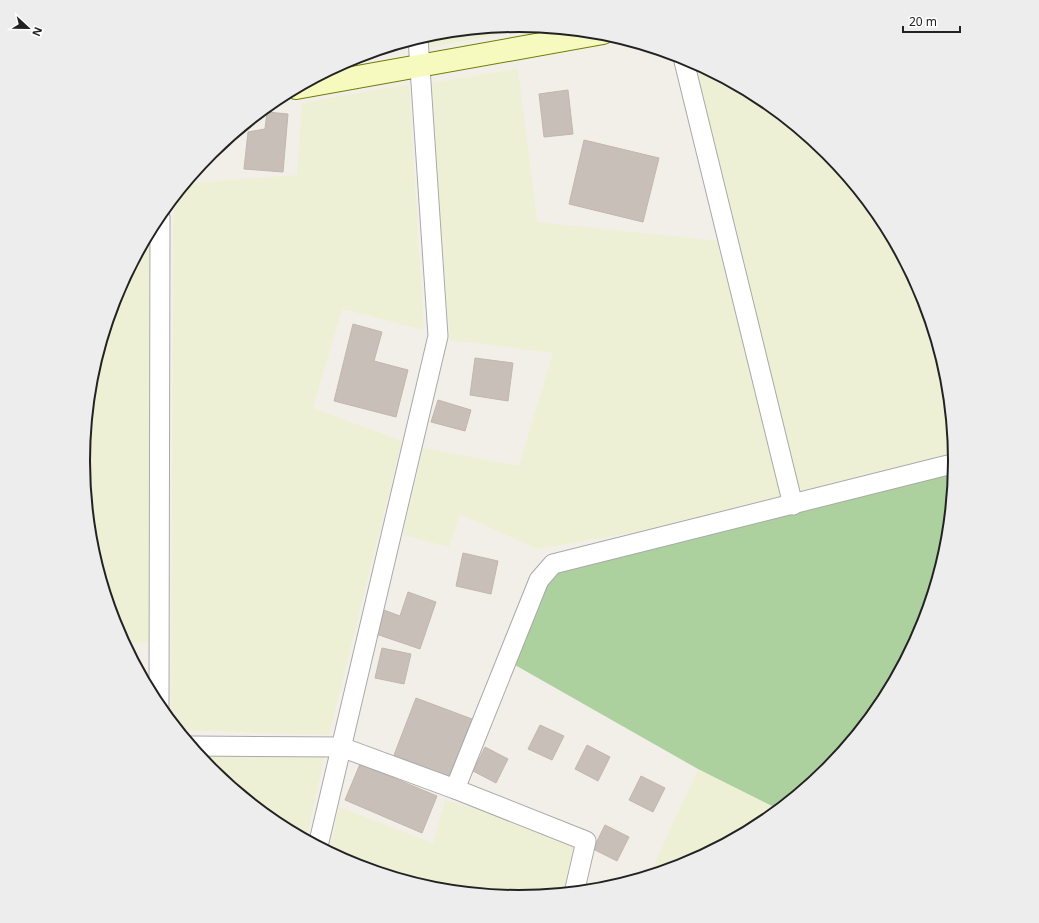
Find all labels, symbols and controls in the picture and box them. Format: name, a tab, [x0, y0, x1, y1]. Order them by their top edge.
north arrow	[8, 8, 48, 48]
scale bar	[903, 8, 960, 34]
text: 20 m	[909, 13, 937, 30]
text: N	[29, 25, 46, 39]

